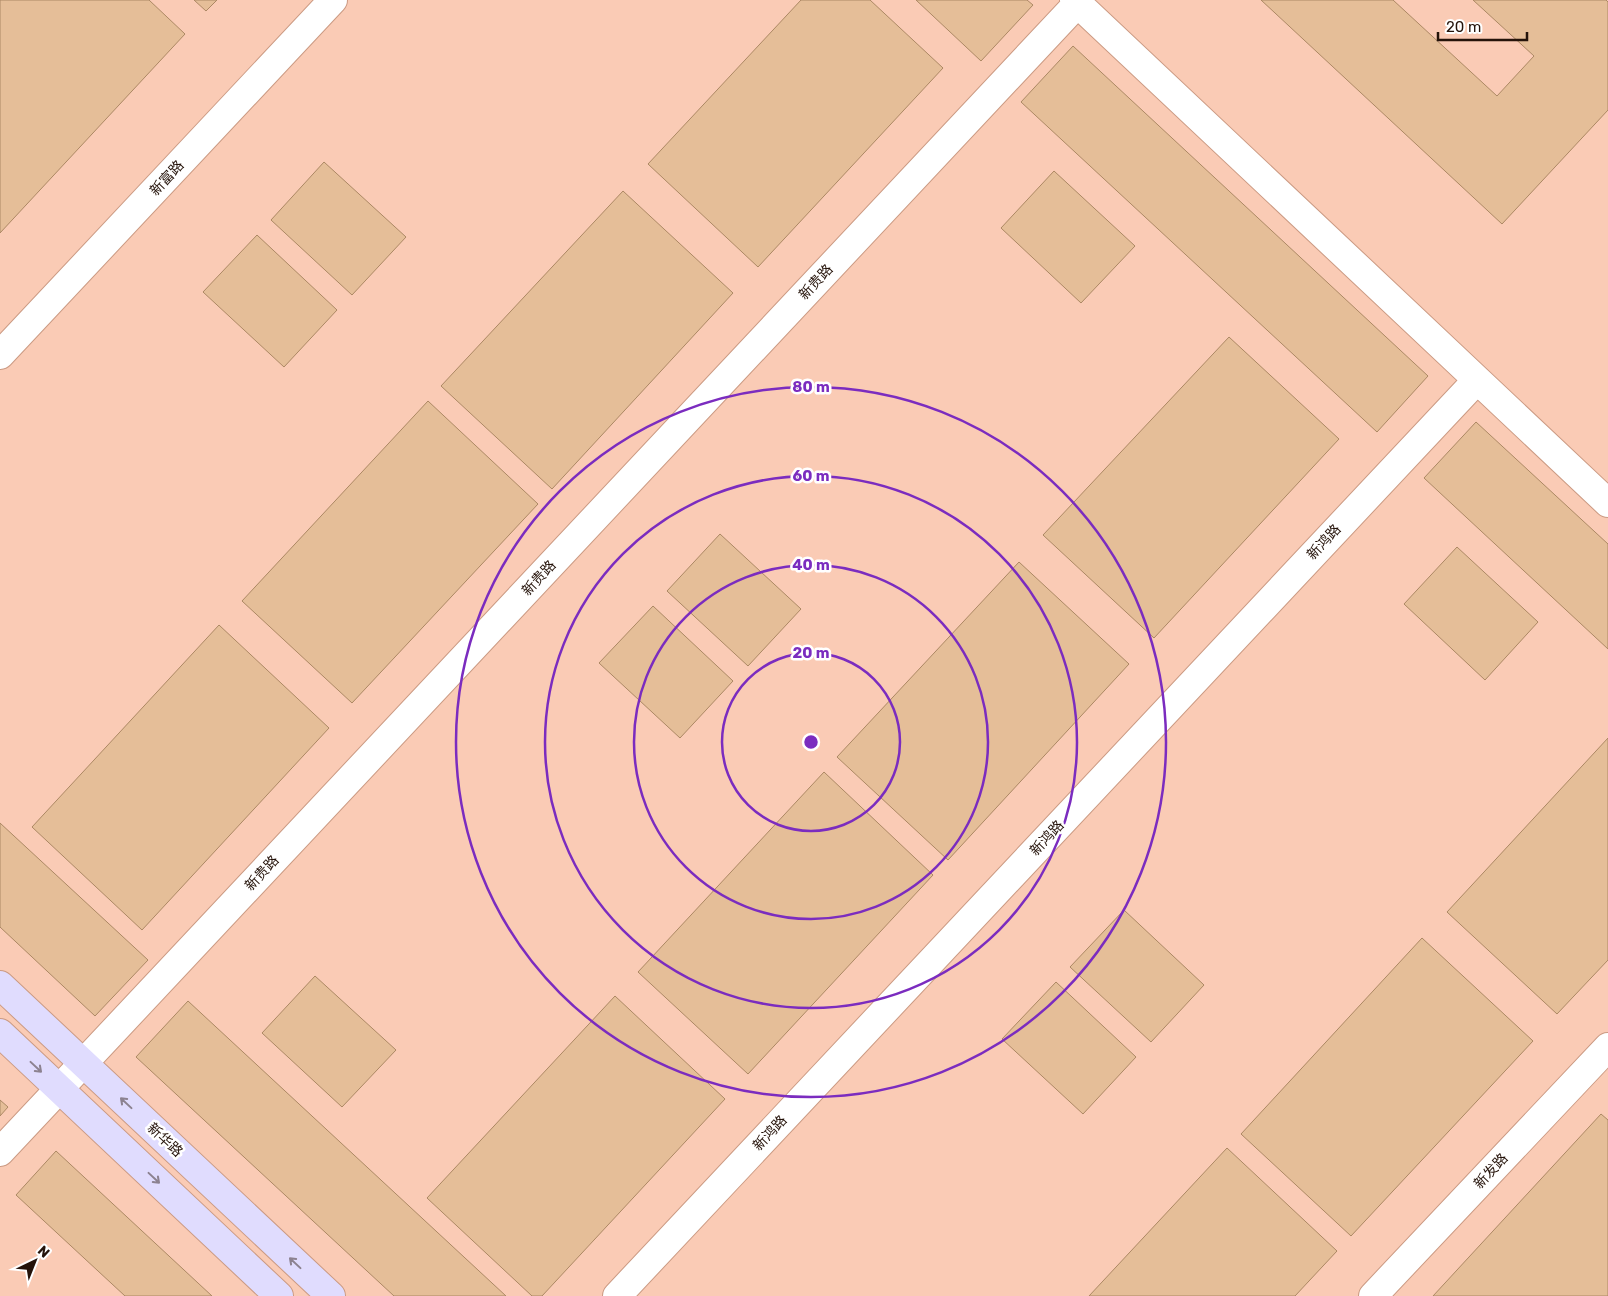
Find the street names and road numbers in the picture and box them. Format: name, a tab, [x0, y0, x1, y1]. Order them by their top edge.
street label: 新富路	[146, 157, 188, 199]
street label: 新贵路	[795, 261, 837, 303]
street label: 新鸿路	[1303, 521, 1345, 563]
street label: 新贵路	[518, 557, 560, 599]
street label: 新鸿路	[1026, 817, 1068, 859]
street label: 新贵路	[241, 852, 283, 894]
street label: 新鸿路	[749, 1112, 791, 1154]
street label: 新华路	[144, 1119, 186, 1161]
street label: 新发路	[1470, 1150, 1512, 1192]

